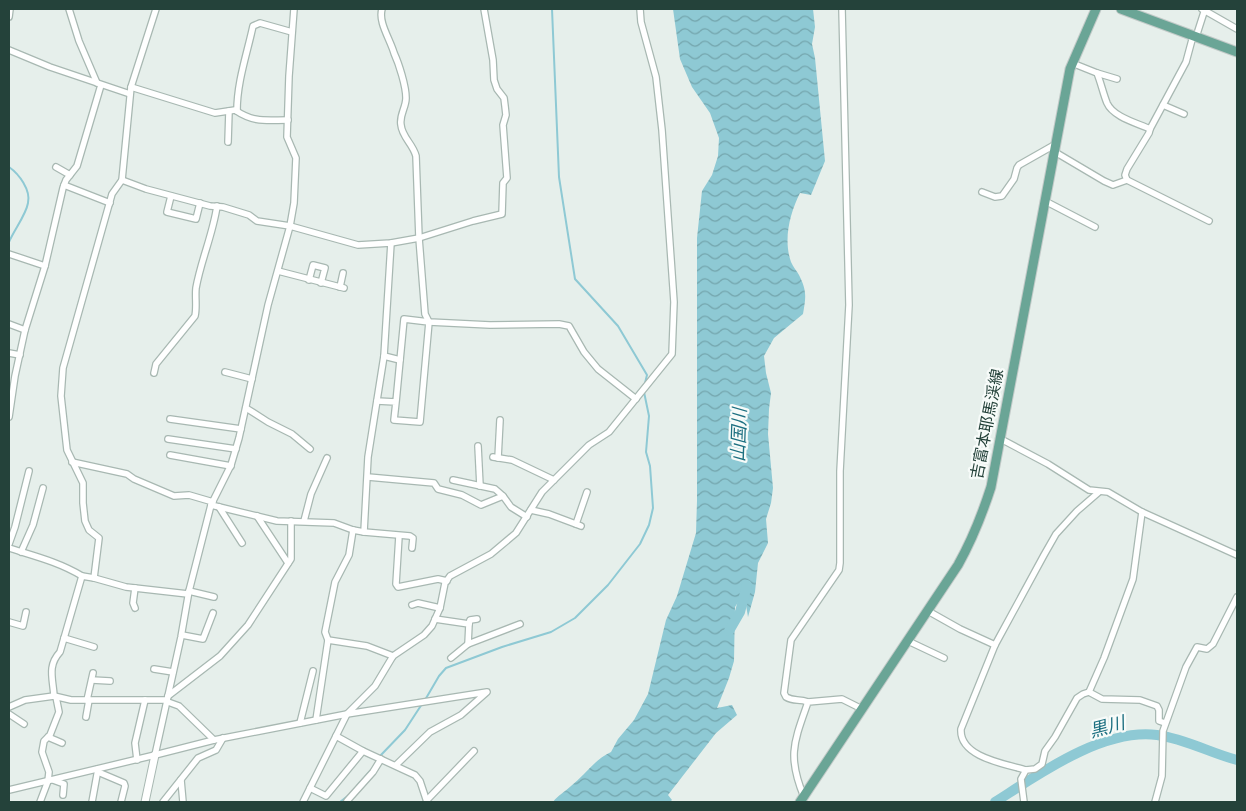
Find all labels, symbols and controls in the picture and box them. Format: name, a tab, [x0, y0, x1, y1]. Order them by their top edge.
street label: 吉富本耶馬渓線	[967, 367, 1007, 481]
water label: 山国川	[727, 406, 751, 462]
water label: 黒川	[1087, 711, 1129, 742]

